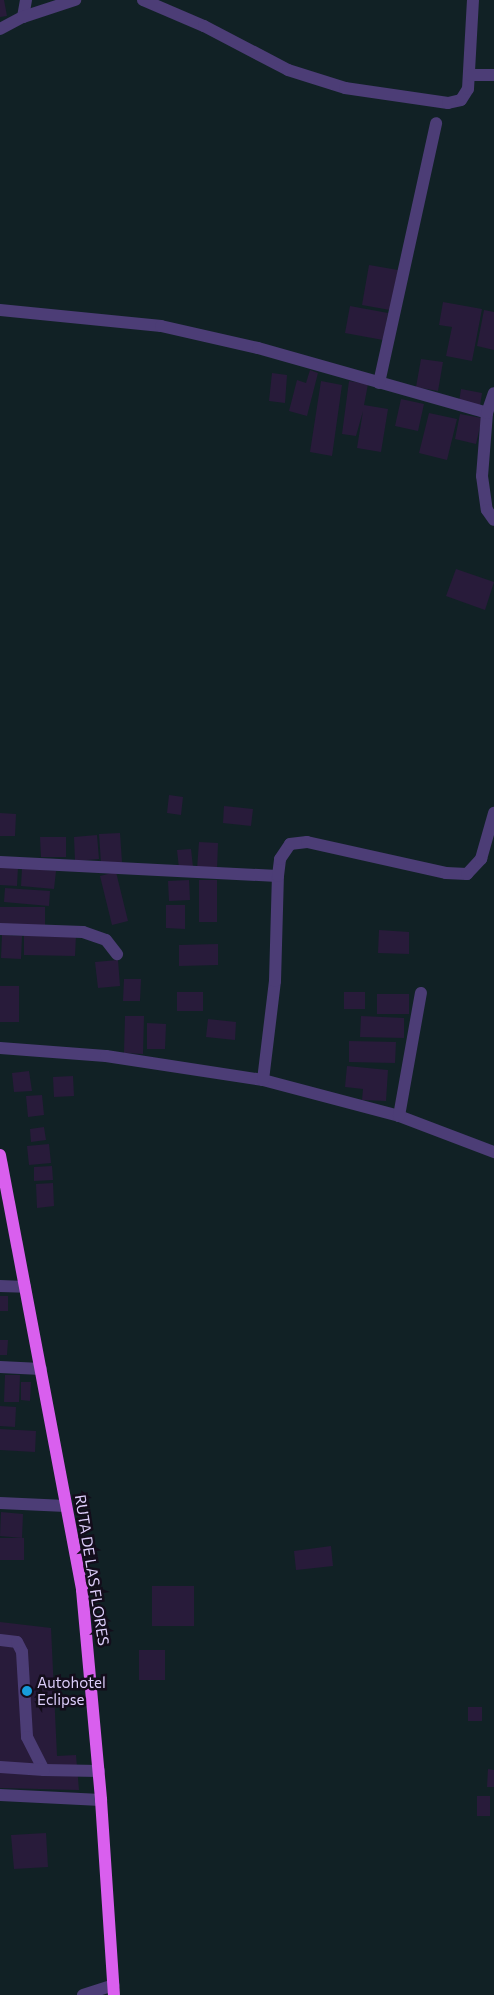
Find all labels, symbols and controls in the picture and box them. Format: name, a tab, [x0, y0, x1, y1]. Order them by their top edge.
street label: RUTA DE LAS FLORES	[71, 1493, 113, 1647]
place label: Autohotel Eclipse	[37, 1673, 106, 1708]
marker: Autohotel Eclipse	[21, 1685, 33, 1697]

